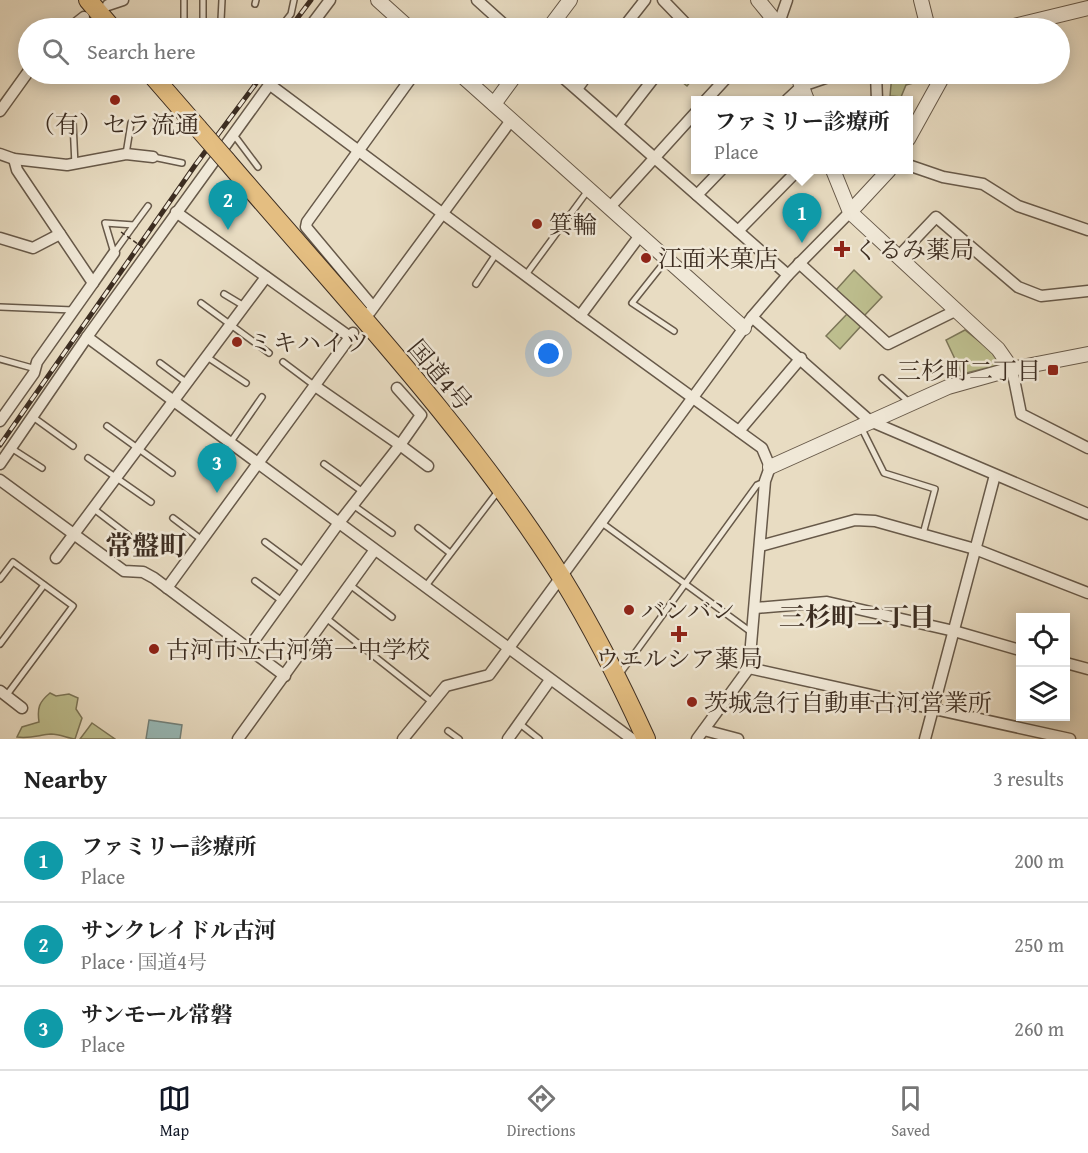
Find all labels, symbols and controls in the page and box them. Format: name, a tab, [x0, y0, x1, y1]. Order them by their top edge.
search box	[18, 18, 1070, 84]
icon: search	[39, 35, 72, 68]
text: Search here	[87, 35, 196, 67]
marker: （有）セラ流通	[108, 93, 122, 107]
popup	[691, 96, 913, 174]
text: ファミリー診療所	[714, 105, 890, 137]
place label: （有）セラ流通	[31, 107, 199, 142]
text: Place	[714, 137, 758, 166]
pin: 2	[208, 180, 248, 230]
pin: 1	[782, 194, 822, 243]
place label: 箕輪	[549, 207, 597, 242]
marker: 箕輪	[530, 217, 544, 231]
place label: くるみ薬局	[854, 232, 974, 267]
place label: 江面米菓店	[658, 241, 778, 276]
marker: くるみ薬局	[835, 242, 849, 256]
marker: 江面米菓店	[639, 251, 653, 265]
place label: ミキハイツ	[249, 325, 369, 360]
street label: 国道4号	[400, 332, 480, 418]
marker: ミキハイツ	[230, 335, 244, 349]
your location	[534, 339, 563, 368]
place label: 三杉町二丁目	[897, 353, 1041, 388]
marker: 三杉町二丁目	[1046, 363, 1060, 377]
pin: 3	[198, 444, 236, 493]
district label: 常盤町	[106, 525, 187, 565]
place label: バンバン	[641, 593, 735, 628]
district label: 三杉町二丁目	[779, 597, 935, 636]
marker: バンバン	[622, 603, 636, 617]
map controls	[1016, 613, 1070, 721]
button: locate	[1016, 613, 1070, 667]
marker: ウエルシア薬局	[672, 627, 686, 641]
place label: 古河市立古河第一中学校	[166, 632, 430, 667]
place label: ウエルシア薬局	[595, 641, 763, 676]
marker: 古河市立古河第一中学校	[147, 642, 161, 656]
button: layers	[1016, 667, 1070, 721]
place label: 茨城急行自動車古河営業所	[704, 685, 992, 720]
marker: 茨城急行自動車古河営業所	[685, 695, 699, 709]
text: Nearby	[24, 759, 107, 798]
text: 3 results	[993, 764, 1064, 793]
text: ファミリー診療所	[81, 830, 257, 862]
text: 1	[38, 846, 49, 875]
text: 200 m	[1014, 846, 1064, 875]
text: Place	[81, 862, 125, 891]
text: サンクレイドル古河	[81, 914, 276, 946]
text: 2	[38, 930, 49, 959]
text: 250 m	[1014, 930, 1064, 959]
text: Place · 国道4号	[81, 947, 207, 976]
text: サンモール常磐	[81, 998, 233, 1030]
text: 3	[38, 1014, 49, 1043]
text: 260 m	[1014, 1014, 1064, 1043]
text: Place	[81, 1030, 125, 1059]
tab: Map	[158, 1082, 191, 1142]
tab: Directions	[507, 1082, 576, 1142]
tab: Saved	[891, 1082, 930, 1142]

